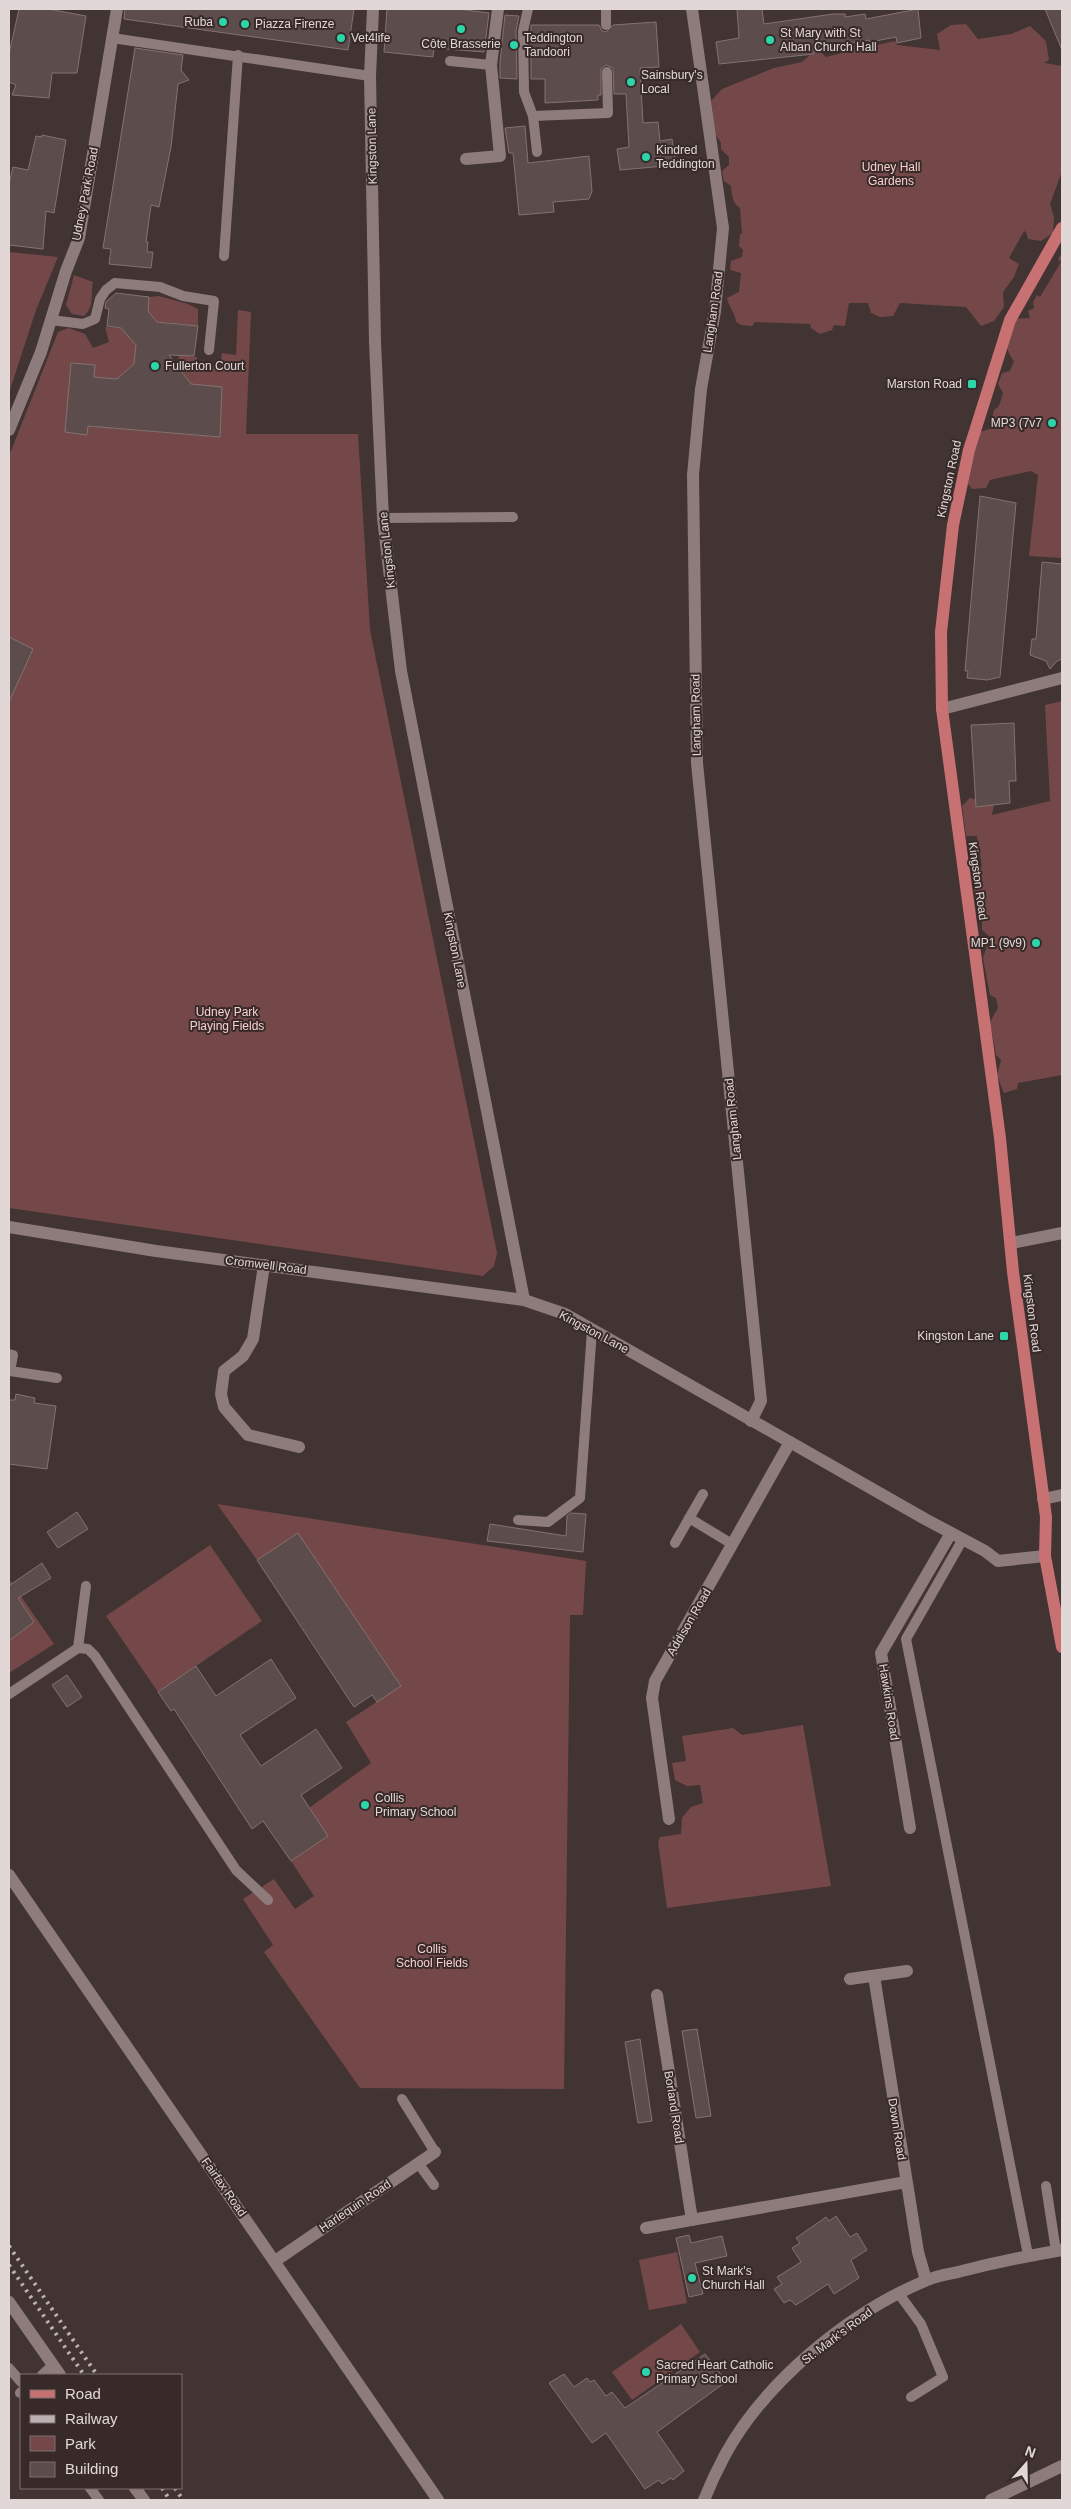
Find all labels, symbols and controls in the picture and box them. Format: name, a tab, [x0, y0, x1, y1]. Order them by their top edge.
place label: Ruba	[184, 15, 213, 29]
marker: Ruba	[217, 16, 229, 28]
place label: Piazza Firenze	[255, 17, 335, 31]
marker: Piazza Firenze	[239, 18, 251, 30]
marker: Côte Brasserie	[455, 23, 467, 35]
place label: St Mary with St Alban Church Hall	[780, 26, 877, 54]
place label: Vet4life	[351, 31, 391, 45]
place label: Teddington Tandoori	[524, 31, 583, 59]
marker: Vet4life	[335, 32, 347, 44]
marker: St Mary with St Alban Church Hall	[764, 34, 776, 46]
place label: Côte Brasserie	[421, 37, 501, 51]
marker: Teddington Tandoori	[508, 39, 520, 51]
place label: Sainsbury's Local	[641, 68, 703, 96]
marker: Sainsbury's Local	[625, 76, 637, 88]
street label: Kingston Lane	[364, 107, 380, 184]
place label: Kindred Teddington	[656, 143, 715, 171]
street label: Udney Park Road	[69, 146, 101, 242]
marker: Kindred Teddington	[640, 151, 652, 163]
park label: Udney Hall Gardens	[862, 160, 920, 188]
street label: Langham Road	[700, 270, 726, 354]
place label: Fullerton Court	[165, 359, 245, 373]
marker: Fullerton Court	[149, 360, 161, 372]
place label: Marston Road	[887, 377, 962, 391]
marker: Marston Road	[966, 378, 978, 390]
place label: MP3 (7v7	[991, 416, 1042, 430]
marker: MP3 (7v7	[1046, 417, 1058, 429]
street label: Kingston Road	[934, 439, 964, 519]
street label: Kingston Lane	[376, 511, 398, 589]
street label: Langham Road	[688, 674, 704, 756]
street label: Kingston Road	[966, 841, 990, 921]
street label: Kingston Lane	[441, 911, 469, 989]
place label: MP1 (9v9)	[971, 936, 1026, 950]
marker: MP1 (9v9)	[1030, 937, 1042, 949]
park label: Udney Park Playing Fields	[190, 1005, 264, 1033]
street label: Langham Road	[722, 1077, 744, 1161]
street label: Cromwell Road	[224, 1253, 308, 1277]
street label: Kingston Road	[1020, 1273, 1044, 1353]
street label: Kingston Lane	[557, 1308, 631, 1356]
place label: Kingston Lane	[917, 1329, 994, 1343]
marker: Kingston Lane	[998, 1330, 1010, 1342]
street label: Addison Road	[664, 1586, 714, 1658]
street label: Hawkins Road	[876, 1663, 902, 1741]
place label: Collis Primary School	[375, 1791, 456, 1819]
marker: Collis Primary School	[359, 1799, 371, 1811]
park label: Collis School Fields	[396, 1942, 468, 1970]
street label: Borland Road	[661, 2070, 687, 2144]
street label: Down Road	[885, 2097, 909, 2161]
street label: Fairfax Road	[199, 2155, 249, 2219]
street label: Harlequin Road	[317, 2177, 393, 2235]
place label: St Mark's Church Hall	[702, 2264, 765, 2292]
marker: St Mark's Church Hall	[686, 2272, 698, 2284]
street label: St. Mark's Road	[799, 2305, 875, 2367]
place label: Sacred Heart Catholic Primary School	[656, 2358, 773, 2386]
marker: Sacred Heart Catholic Primary School	[640, 2366, 652, 2378]
legend	[20, 2374, 182, 2489]
text: Road	[65, 2385, 101, 2402]
text: Railway	[65, 2410, 118, 2427]
text: Park	[65, 2435, 96, 2452]
north arrow	[1001, 2439, 1051, 2489]
text: N	[1023, 2443, 1038, 2461]
text: Building	[65, 2460, 118, 2477]

